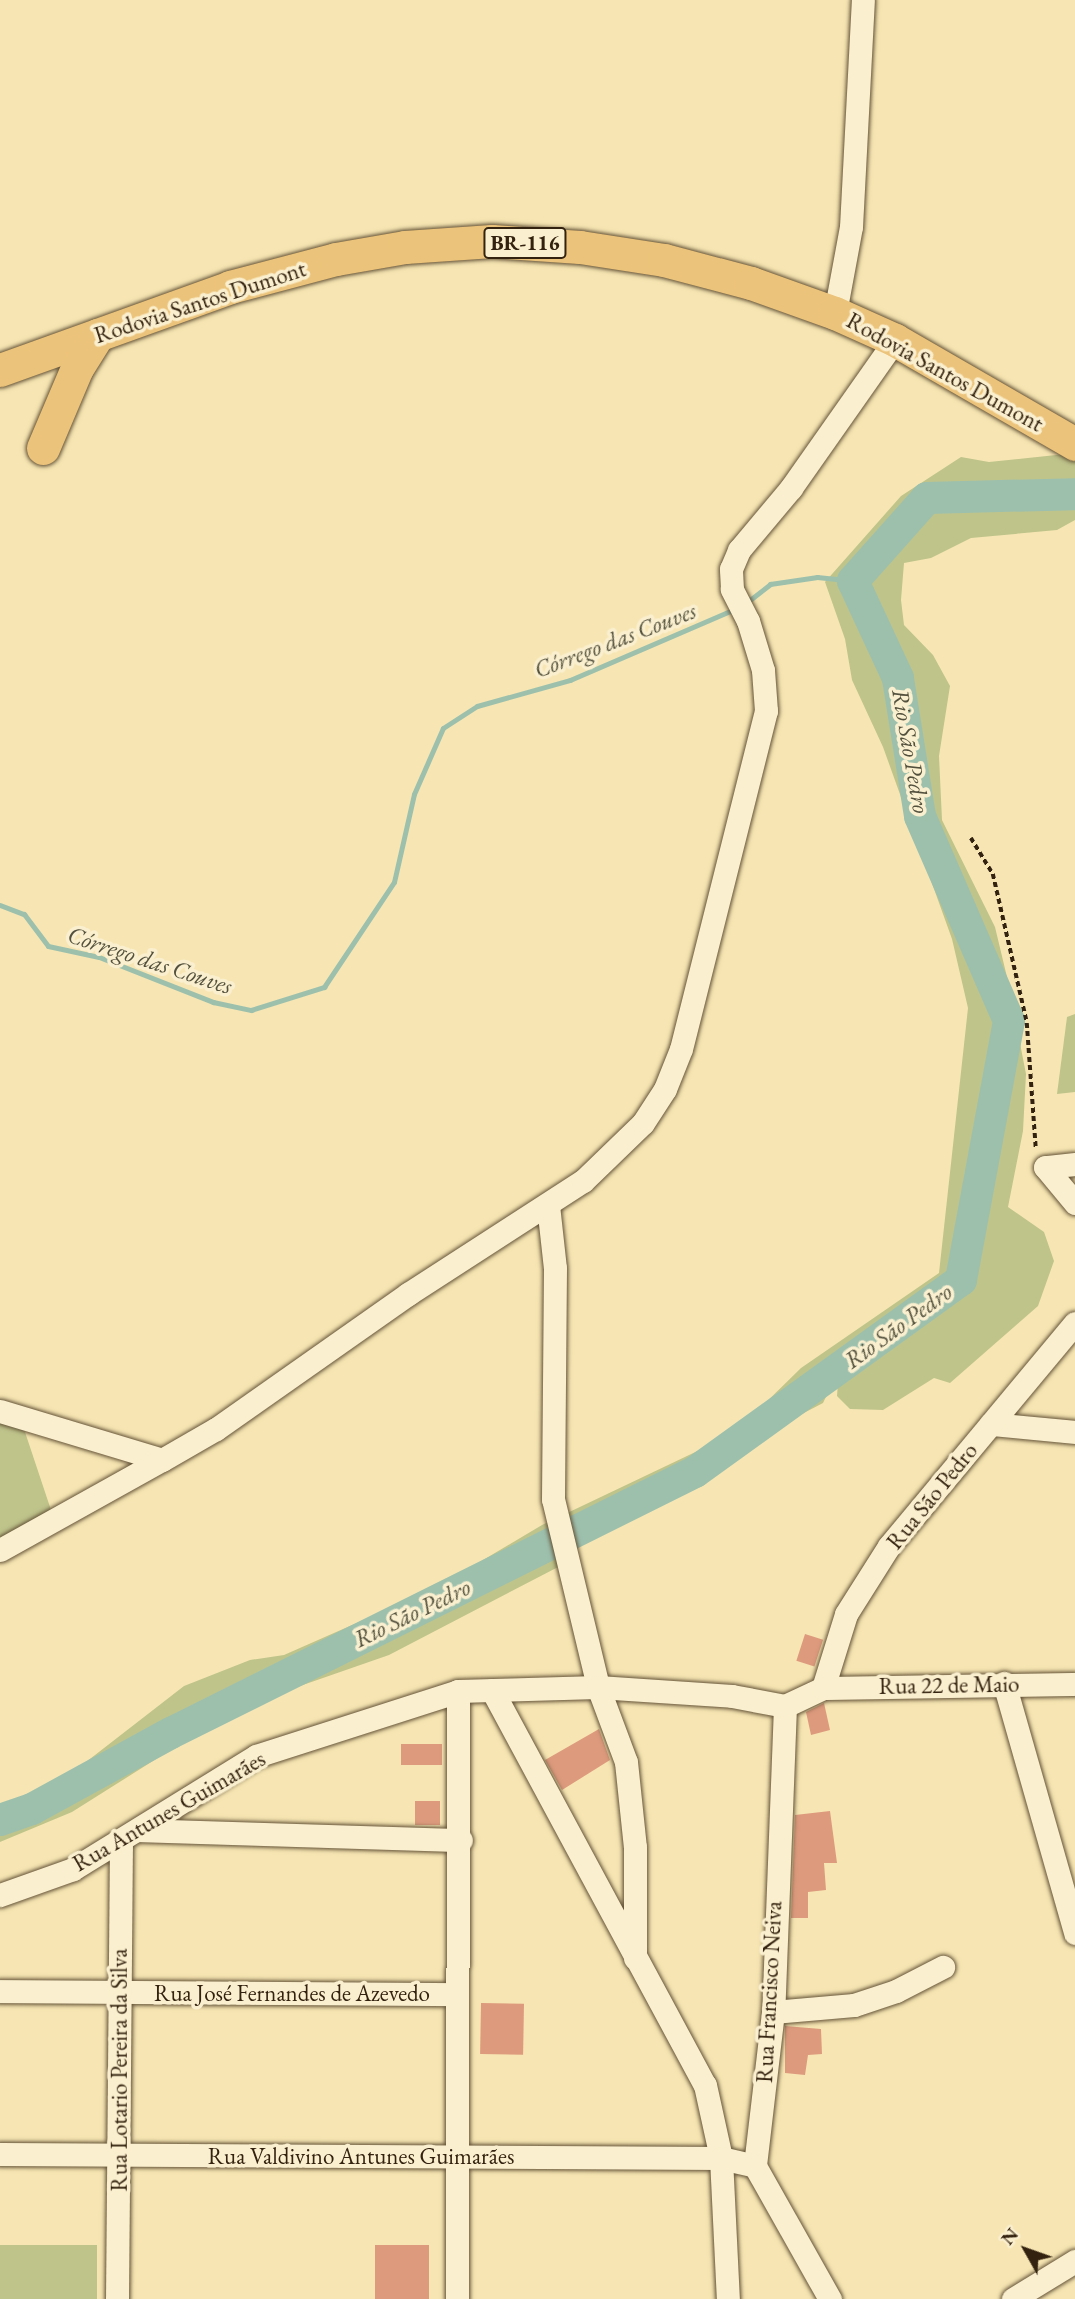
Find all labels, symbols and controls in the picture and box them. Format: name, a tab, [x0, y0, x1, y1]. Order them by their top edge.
road number: BR-116	[483, 226, 567, 260]
street label: Rodovia Santos Dumont	[91, 255, 309, 349]
street label: Rodovia Santos Dumont	[842, 306, 1048, 438]
water label: Córrego das Couves	[530, 596, 700, 684]
water label: Rio São Pedro	[886, 686, 936, 816]
water label: Córrego das Couves	[64, 920, 236, 1000]
water label: Rio São Pedro	[838, 1277, 958, 1375]
street label: Rua São Pedro	[881, 1437, 983, 1555]
water label: Rio São Pedro	[349, 1572, 475, 1654]
street label: Rua 22 de Maio	[878, 1670, 1020, 1700]
street label: Rua Antunes Guimarães	[68, 1745, 270, 1877]
street label: Rua Francisco Neiva	[750, 1900, 788, 2084]
street label: Rua Lotario Pereira da Silva	[105, 1948, 133, 2192]
street label: Rua José Fernandes de Azevedo	[154, 1979, 430, 2007]
street label: Rua Valdivino Antunes Guimarães	[208, 2142, 514, 2170]
north arrow	[991, 2215, 1061, 2285]
text: N	[995, 2222, 1024, 2250]

